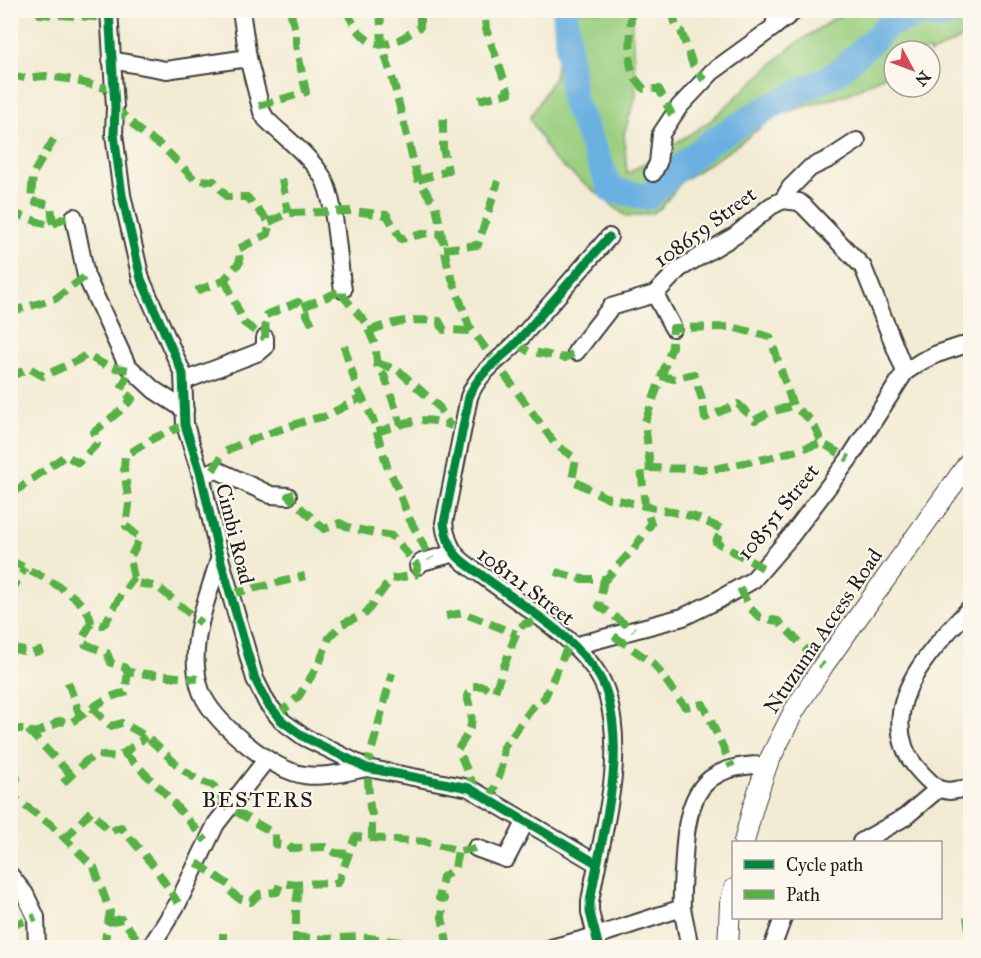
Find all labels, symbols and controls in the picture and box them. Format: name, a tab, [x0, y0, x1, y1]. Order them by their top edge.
north arrow	[882, 39, 942, 99]
text: N	[911, 67, 935, 90]
street label: 108659 Street	[649, 181, 762, 273]
street label: 108551 Street	[731, 458, 825, 565]
street label: Cimbi Road	[210, 481, 260, 587]
street label: 108121 Street	[472, 541, 580, 631]
street label: Ntuzuma Access Road	[758, 543, 888, 718]
district label: BESTERS	[202, 786, 314, 813]
legend	[732, 841, 942, 919]
text: Cycle path	[786, 854, 863, 876]
text: Path	[786, 884, 820, 906]

